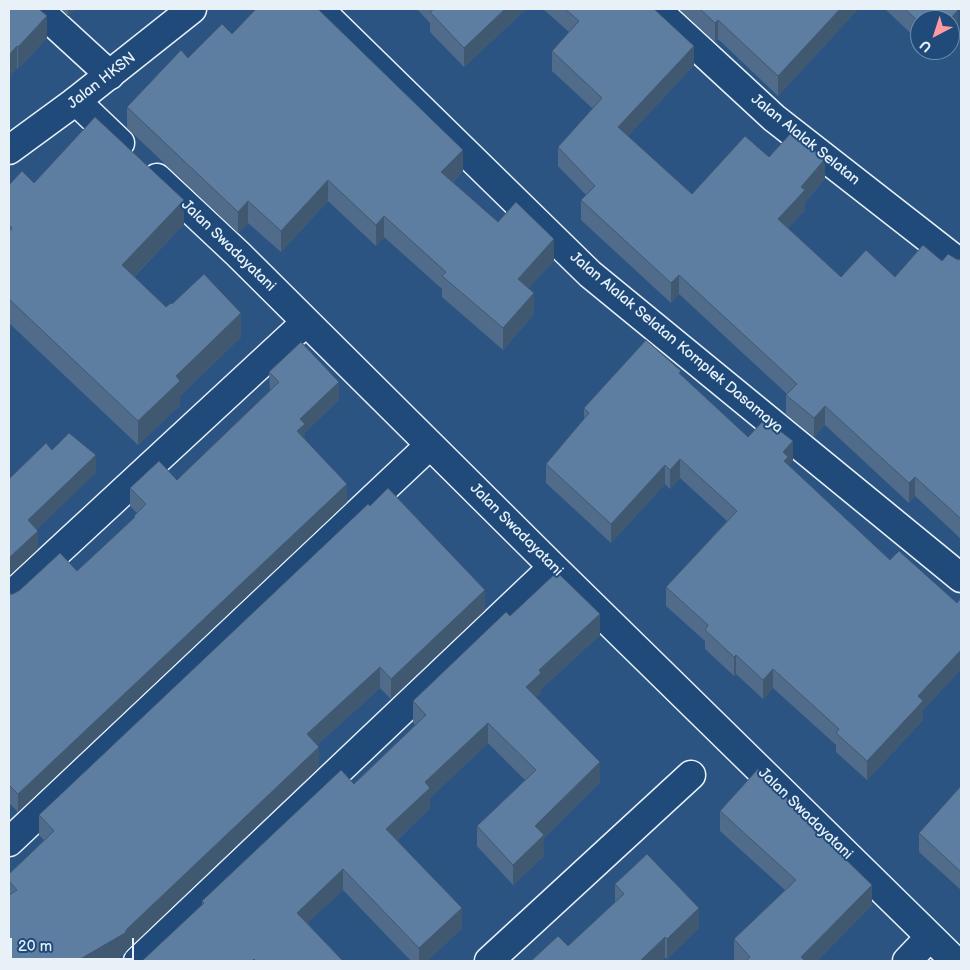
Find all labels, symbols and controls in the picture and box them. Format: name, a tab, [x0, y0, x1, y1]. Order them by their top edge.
north arrow	[910, 10, 960, 60]
text: U	[916, 36, 935, 56]
street label: Jalan HKSN	[64, 49, 140, 113]
street label: Jalan Alalak Selatan	[747, 90, 863, 190]
street label: Jalan Swadayatani	[177, 196, 279, 296]
street label: Jalan Alalak Selatan Komplek Dasamaya	[566, 248, 786, 438]
street label: Jalan Swadayatani	[466, 480, 566, 580]
street label: Jalan Swadayatani	[754, 764, 856, 864]
scale bar	[12, 928, 136, 960]
text: 20 m	[18, 937, 52, 956]

